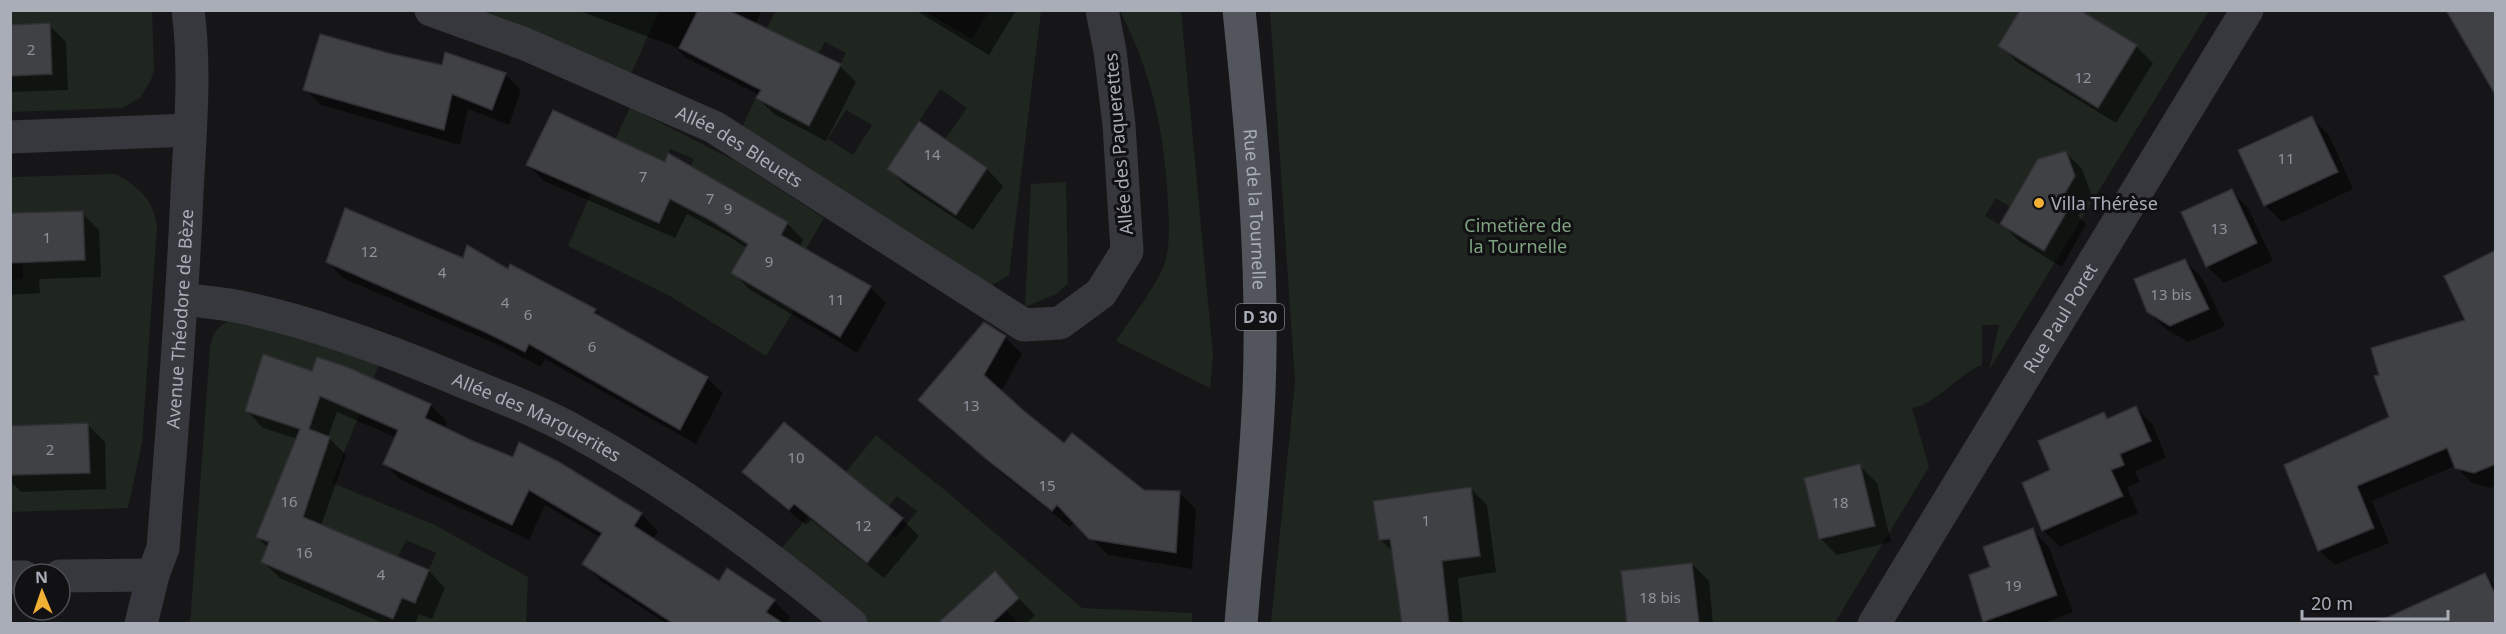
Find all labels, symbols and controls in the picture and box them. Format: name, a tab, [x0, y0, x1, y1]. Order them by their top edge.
house number: 2	[27, 39, 35, 59]
street label: Allée des Paquerettes	[1098, 52, 1138, 236]
house number: 12	[2074, 67, 2092, 87]
street label: Allée des Bleuets	[673, 100, 807, 193]
street label: Rue de la Tournelle	[1238, 128, 1272, 290]
house number: 14	[923, 144, 941, 164]
house number: 11	[2277, 148, 2295, 168]
house number: 7	[639, 166, 647, 186]
house number: 7	[706, 188, 714, 208]
place label: Villa Thérèse	[2051, 191, 2158, 215]
marker: Villa Thérèse	[2032, 196, 2046, 210]
house number: 9	[724, 198, 732, 218]
street label: Avenue Théodore de Bèze	[160, 208, 198, 430]
park label: Cimetière de la Tournelle	[1464, 213, 1572, 258]
house number: 13	[2210, 218, 2228, 238]
house number: 1	[43, 227, 51, 247]
house number: 12	[360, 241, 378, 261]
house number: 9	[765, 251, 773, 271]
street label: Rue Paul Poret	[2017, 258, 2103, 377]
house number: 4	[438, 262, 447, 282]
house number: 13 bis	[2150, 284, 2192, 304]
house number: 11	[827, 289, 845, 309]
house number: 4	[501, 292, 510, 312]
house number: 6	[524, 304, 532, 324]
road number: D 30	[1236, 304, 1284, 330]
house number: 6	[588, 336, 596, 356]
street label: Allée des Marguerites	[449, 367, 626, 467]
house number: 13	[962, 395, 980, 415]
house number: 2	[46, 439, 54, 459]
house number: 10	[787, 447, 805, 467]
house number: 15	[1038, 475, 1056, 495]
house number: 16	[280, 491, 298, 511]
house number: 18	[1831, 492, 1849, 512]
house number: 1	[1422, 510, 1430, 530]
house number: 12	[854, 515, 872, 535]
house number: 16	[295, 542, 313, 562]
north arrow	[12, 562, 72, 622]
house number: 4	[377, 564, 386, 584]
text: N	[35, 566, 48, 588]
house number: 19	[2004, 575, 2022, 595]
scale bar	[2302, 583, 2448, 621]
house number: 18 bis	[1639, 587, 1681, 607]
text: 20 m	[2311, 591, 2353, 615]

